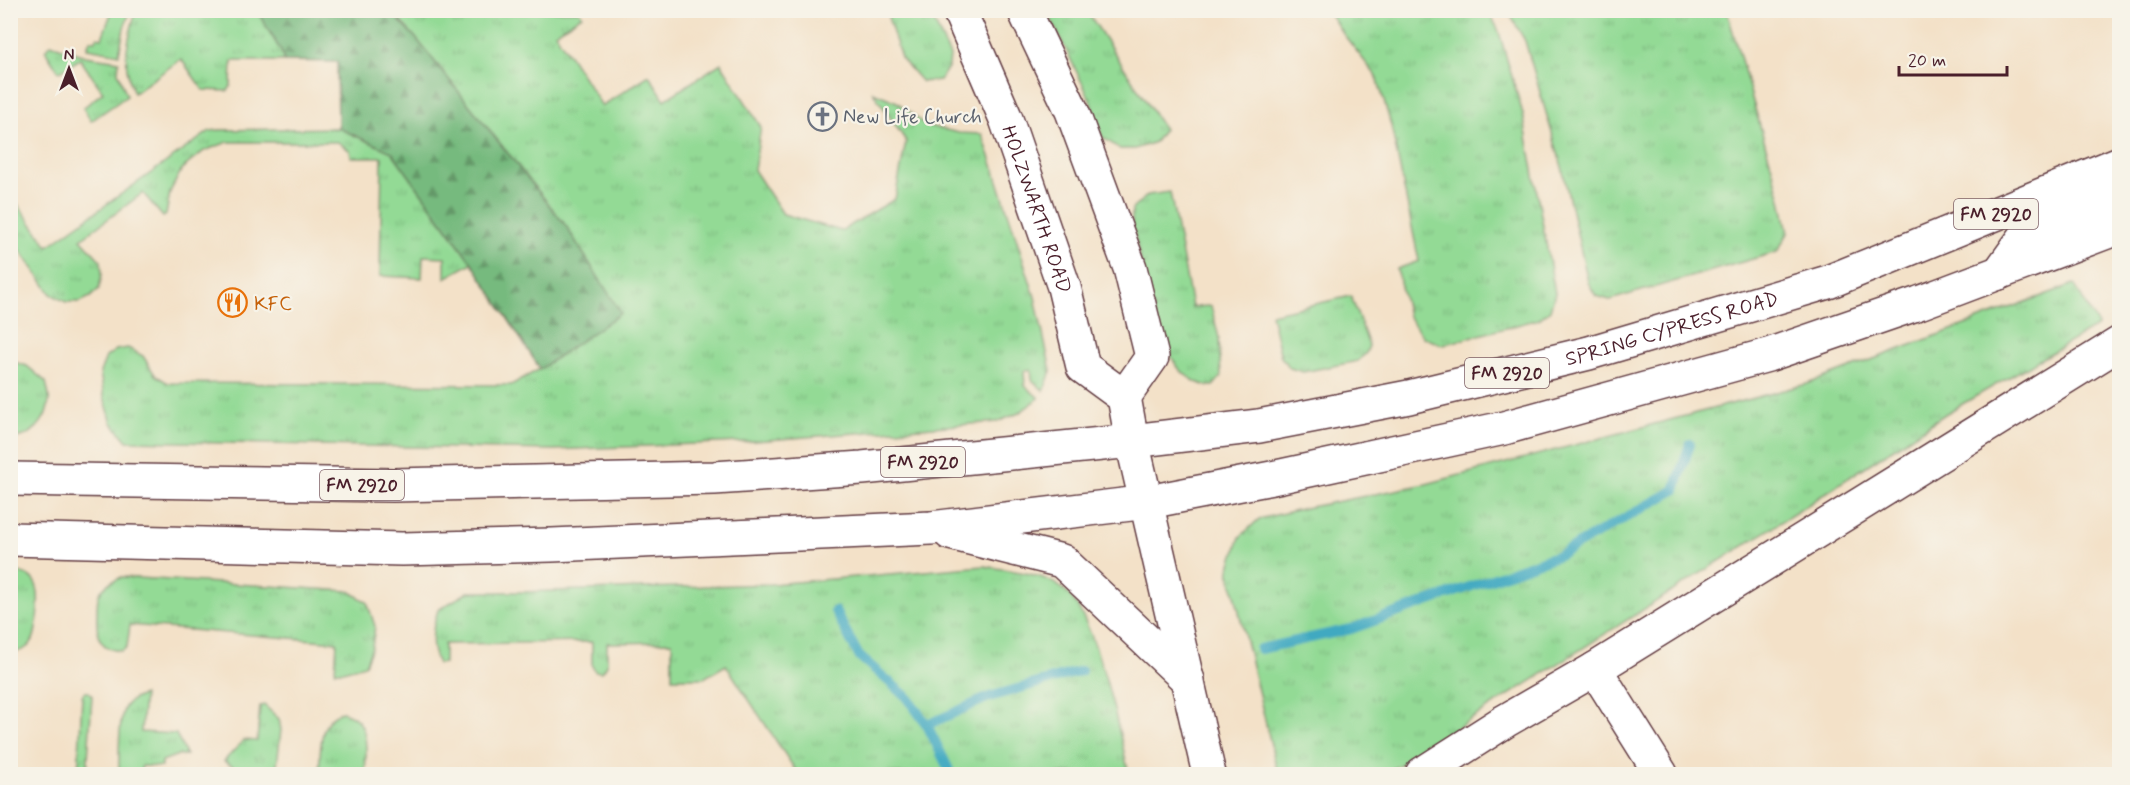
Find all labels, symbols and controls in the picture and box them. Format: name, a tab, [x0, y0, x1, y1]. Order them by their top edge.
north arrow	[39, 39, 99, 99]
scale bar	[1899, 39, 2007, 77]
text: N	[64, 45, 74, 66]
text: 20 m	[1908, 49, 1946, 73]
church icon: New Life Church	[806, 100, 838, 132]
place label: New Life Church	[843, 104, 982, 131]
street label: HOLZWARTH ROAD	[994, 122, 1077, 297]
road number: FM 2920	[1954, 199, 2038, 229]
street label: SPRING CYPRESS ROAD	[1563, 286, 1782, 373]
restaurant icon: KFC	[217, 287, 249, 319]
place label: KFC	[254, 291, 292, 318]
road number: FM 2920	[1465, 358, 1549, 388]
road number: FM 2920	[881, 447, 965, 477]
road number: FM 2920	[320, 470, 404, 500]

